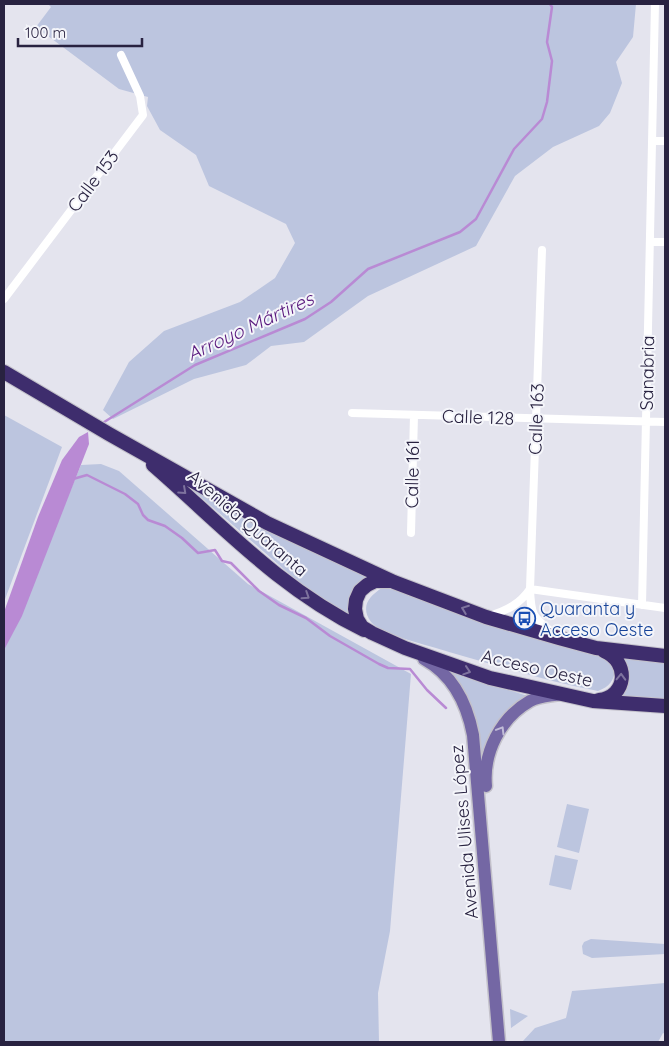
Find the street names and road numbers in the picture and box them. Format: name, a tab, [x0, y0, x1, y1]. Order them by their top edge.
street label: Calle 153	[62, 145, 124, 217]
street label: Sanabria	[635, 335, 659, 411]
street label: Calle 163	[523, 383, 549, 455]
street label: Calle 128	[442, 404, 514, 430]
street label: Calle 161	[400, 439, 424, 509]
street label: Avenida Quaranta	[183, 465, 313, 581]
street label: Acceso Oeste	[479, 644, 595, 692]
street label: Avenida Ulises López	[445, 744, 483, 920]

